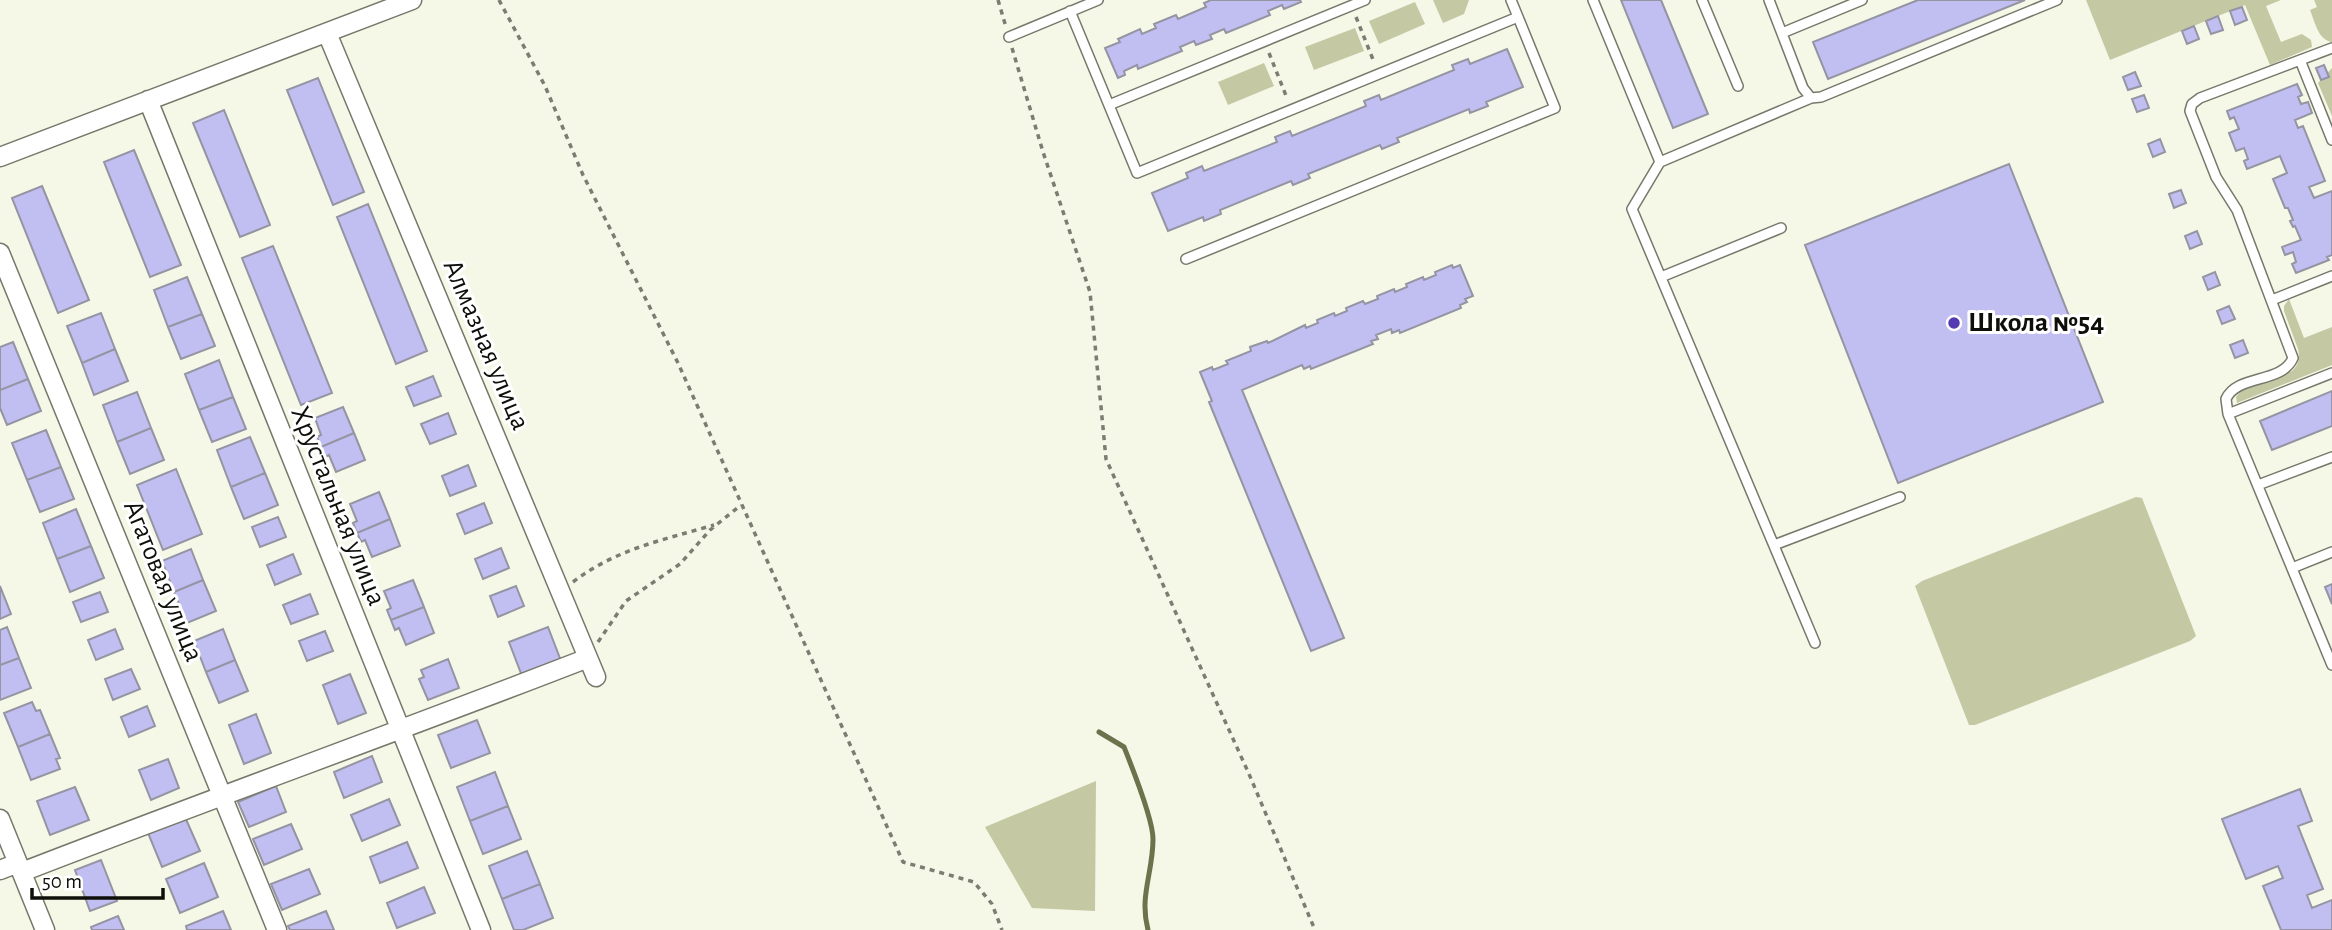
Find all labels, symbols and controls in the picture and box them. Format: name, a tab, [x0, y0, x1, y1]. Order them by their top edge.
street label: Алмазная улица	[438, 256, 535, 434]
place label: Школа №54	[1968, 309, 2104, 337]
marker: Школа №54	[1946, 315, 1962, 331]
street label: Хрустальная улица	[285, 402, 391, 610]
street label: Агатовая улица	[118, 496, 208, 666]
scale bar	[32, 856, 163, 900]
text: 50 m	[42, 871, 82, 892]

